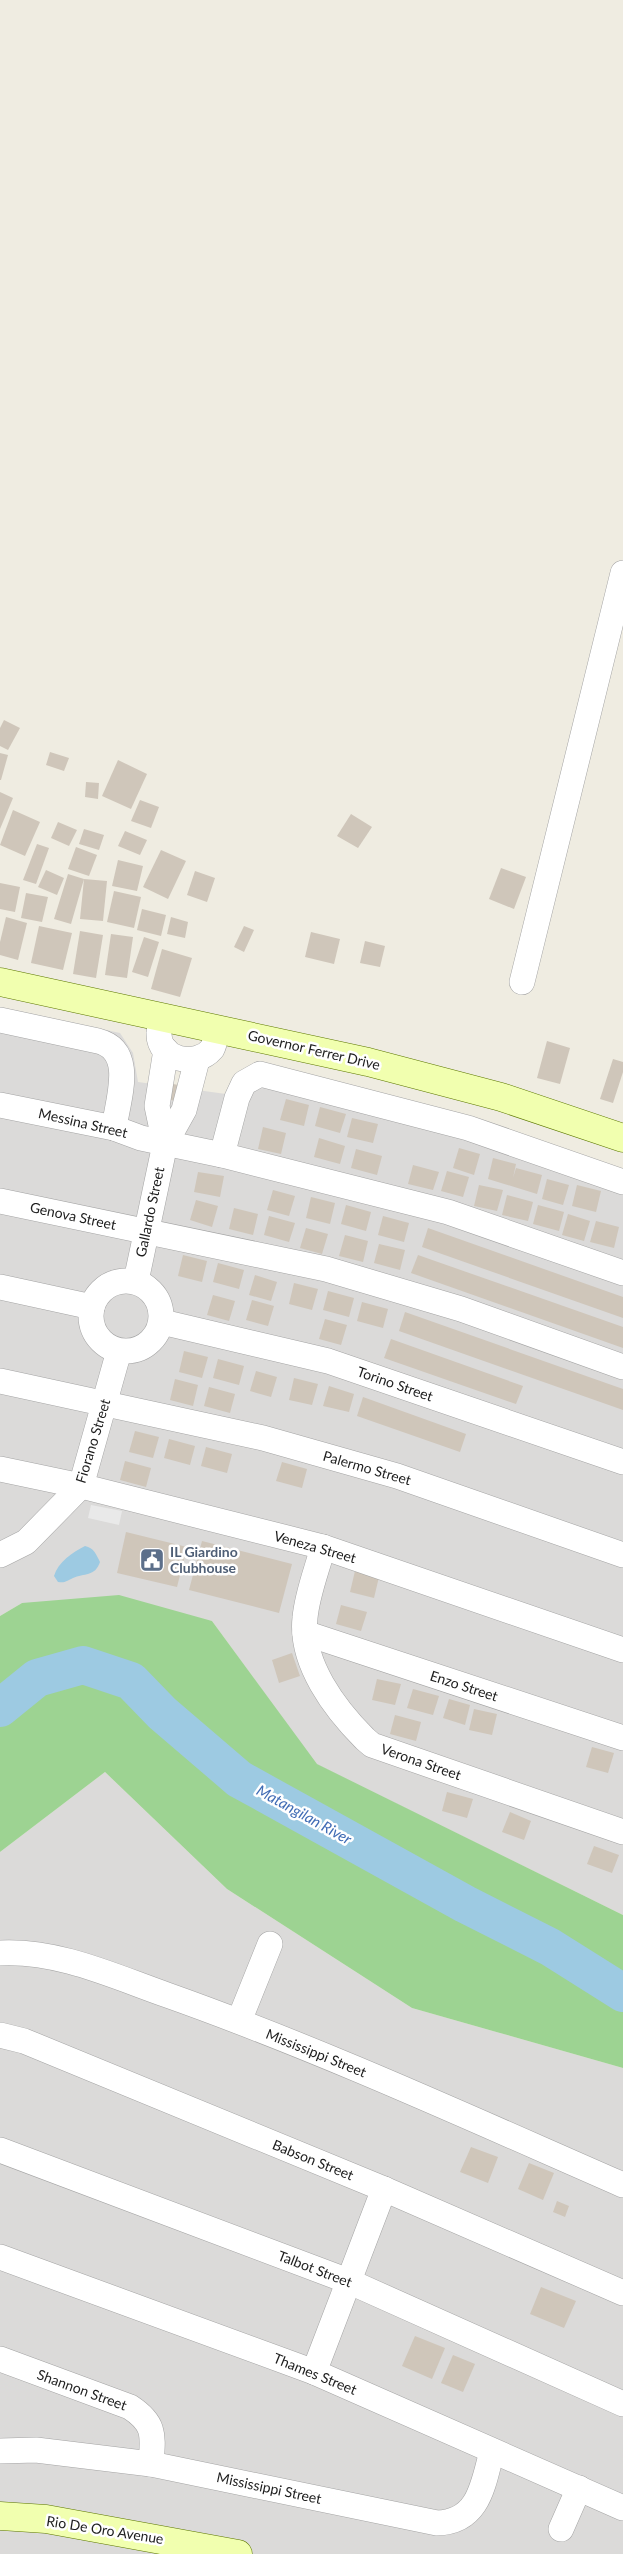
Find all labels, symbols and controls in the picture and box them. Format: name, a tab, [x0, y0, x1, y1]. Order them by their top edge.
street label: Governor Ferrer Drive	[246, 1026, 382, 1073]
street label: Messina Street	[37, 1104, 129, 1141]
street label: Gallardo Street	[132, 1165, 167, 1259]
street label: Genova Street	[29, 1198, 118, 1233]
street label: Torino Street	[355, 1363, 435, 1404]
street label: Fiorano Street	[72, 1397, 113, 1485]
street label: Palermo Street	[321, 1447, 413, 1488]
street label: Veneza Street	[272, 1527, 358, 1566]
place label: IL Giardino Clubhouse	[170, 1543, 238, 1576]
public building icon: IL Giardino Clubhouse	[139, 1547, 165, 1573]
street label: Enzo Street	[428, 1667, 500, 1704]
street label: Verona Street	[379, 1740, 464, 1783]
water label: Matangilan River	[254, 1781, 356, 1848]
street label: Mississippi Street	[264, 2025, 369, 2080]
street label: Babson Street	[270, 2136, 356, 2184]
street label: Talbot Street	[276, 2247, 355, 2290]
street label: Thames Street	[271, 2349, 359, 2398]
street label: Shannon Street	[35, 2365, 129, 2414]
street label: Mississippi Street	[215, 2468, 323, 2507]
street label: Rio De Oro Avenue	[45, 2512, 165, 2547]

